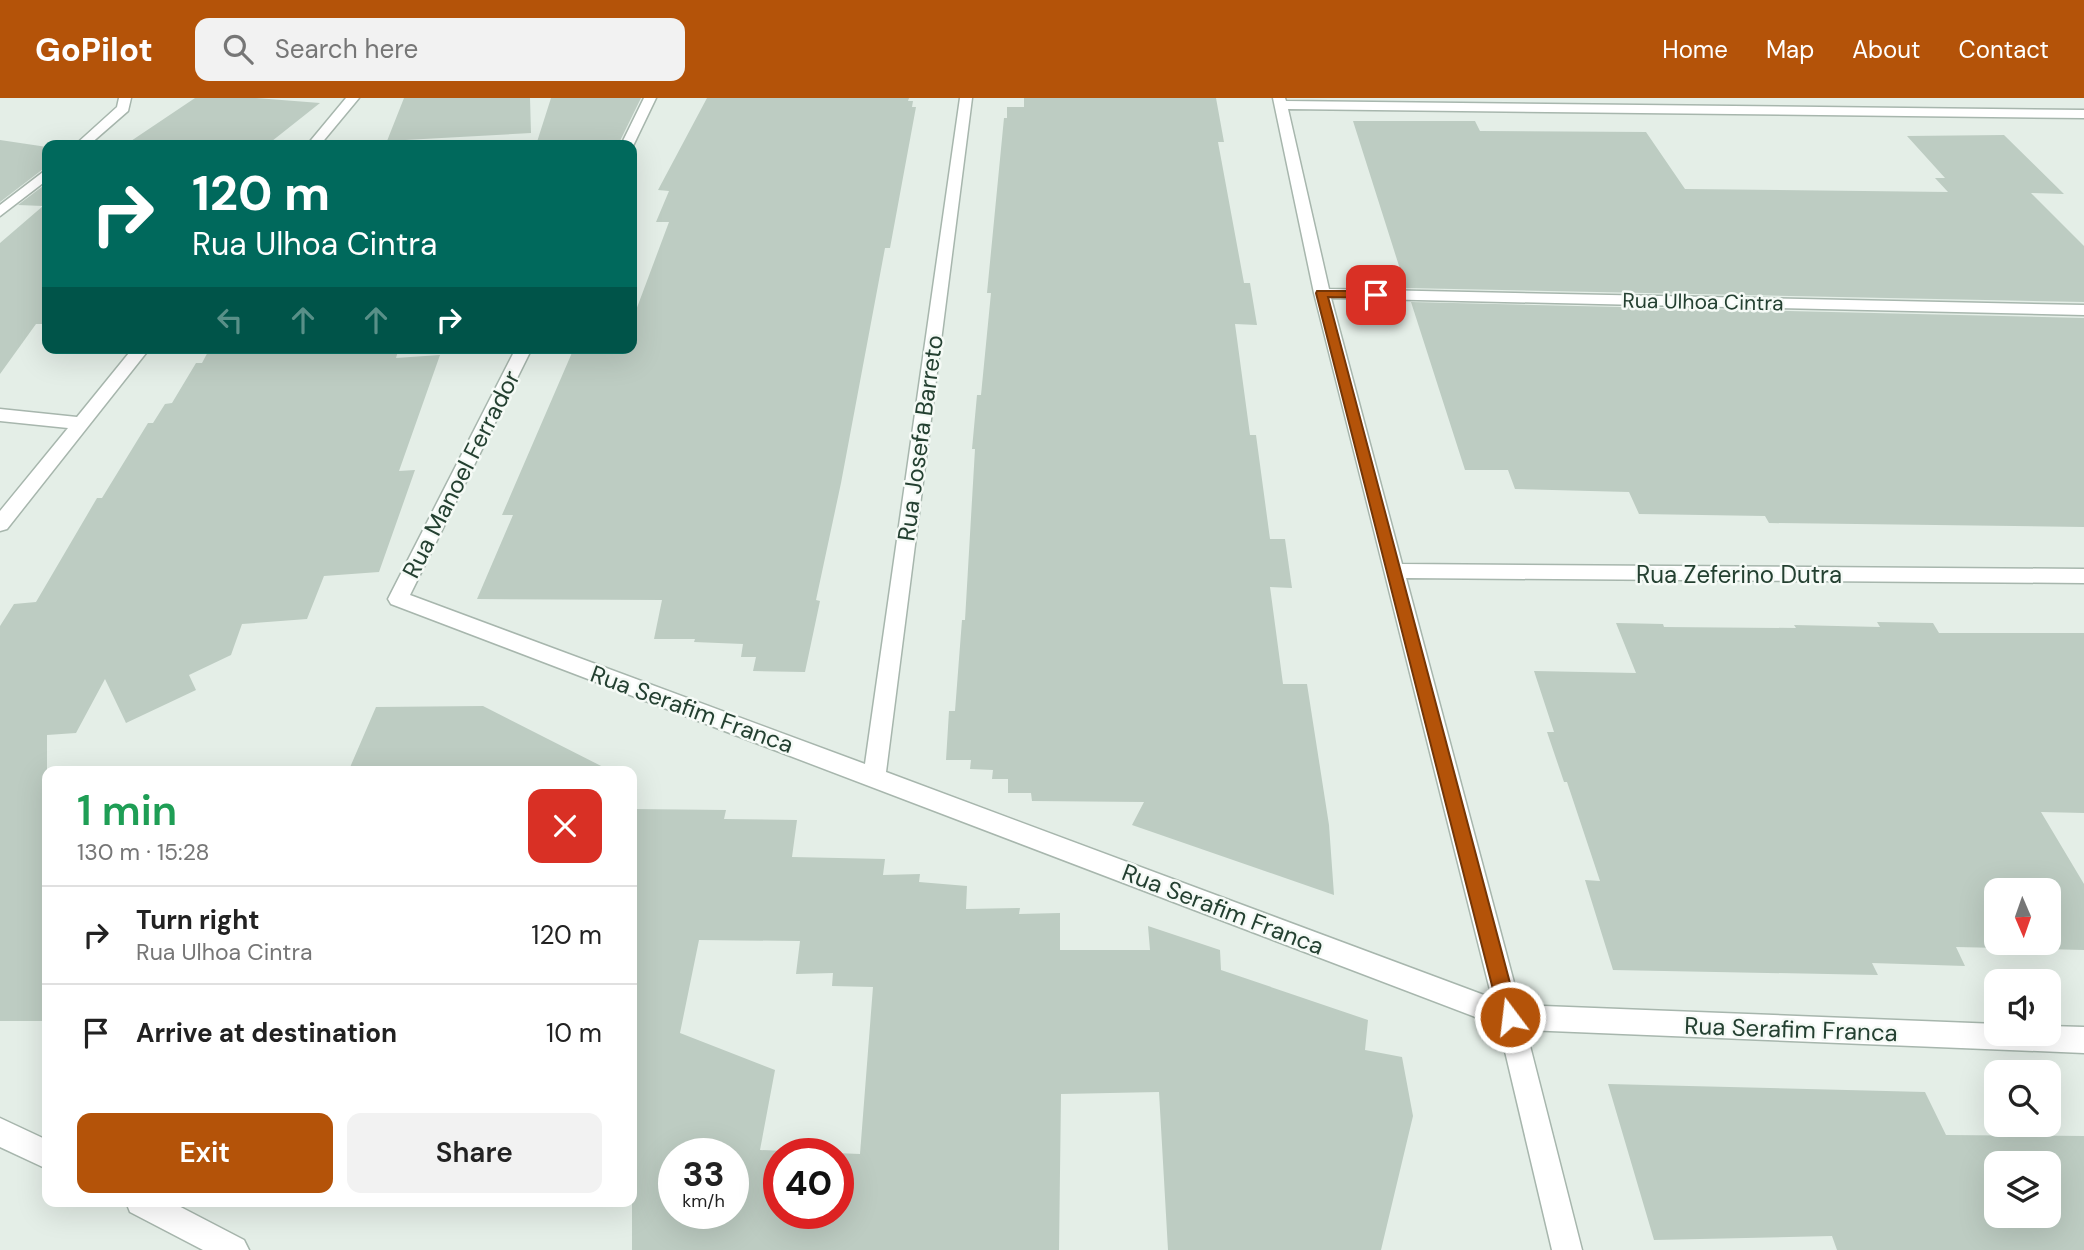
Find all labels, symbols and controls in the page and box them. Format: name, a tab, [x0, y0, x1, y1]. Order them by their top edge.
search box	[195, 18, 685, 81]
text: GoPilot	[35, 28, 153, 71]
icon: search	[219, 30, 257, 68]
text: Search here	[275, 32, 418, 66]
text: Home	[1662, 34, 1728, 65]
text: Map	[1766, 34, 1814, 65]
text: About	[1852, 34, 1921, 65]
text: Contact	[1959, 34, 2049, 65]
text: 120 m	[192, 161, 330, 225]
icon: right	[77, 168, 168, 259]
text: Rua Ulhoa Cintra	[192, 223, 437, 265]
pin	[1346, 265, 1406, 325]
icon: arrive	[1357, 276, 1395, 314]
street label: Rua Ulhoa Cintra	[1622, 287, 1784, 317]
icon: left	[211, 301, 249, 339]
icon: ahead	[284, 301, 322, 339]
icon: ahead	[357, 301, 395, 339]
icon: right	[430, 301, 468, 339]
street label: Rua Josefa Barreto	[890, 333, 950, 543]
street label: Rua Manoel Ferrador	[395, 365, 527, 583]
street label: Rua Zeferino Dutra	[1636, 559, 1842, 590]
street label: Rua Serafim Franca	[586, 658, 798, 760]
text: 1 min	[77, 783, 177, 838]
button: close	[528, 789, 602, 863]
text: 130 m · 15:28	[77, 837, 210, 867]
street label: Rua Serafim Franca	[1118, 856, 1328, 962]
north arrow	[1984, 878, 2062, 956]
map controls	[1984, 878, 2061, 1228]
text: Turn right	[136, 903, 260, 937]
icon: right	[77, 916, 115, 954]
text: 120 m	[531, 918, 602, 952]
text: Rua Ulhoa Cintra	[136, 937, 312, 967]
button: sound	[1984, 969, 2061, 1046]
position arrow	[1473, 980, 1547, 1054]
street label: Rua Serafim Franca	[1684, 1010, 1898, 1048]
icon: arrive	[77, 1014, 115, 1052]
text: Arrive at destination	[136, 1016, 397, 1050]
text: 10 m	[546, 1016, 602, 1050]
button: search	[1984, 1060, 2061, 1137]
button: Exit	[77, 1113, 333, 1193]
button: Share	[347, 1113, 602, 1193]
speed limit sign: 40	[763, 1138, 854, 1229]
text: 33	[682, 1151, 725, 1197]
button: layers	[1984, 1151, 2061, 1228]
text: km/h	[682, 1189, 725, 1213]

